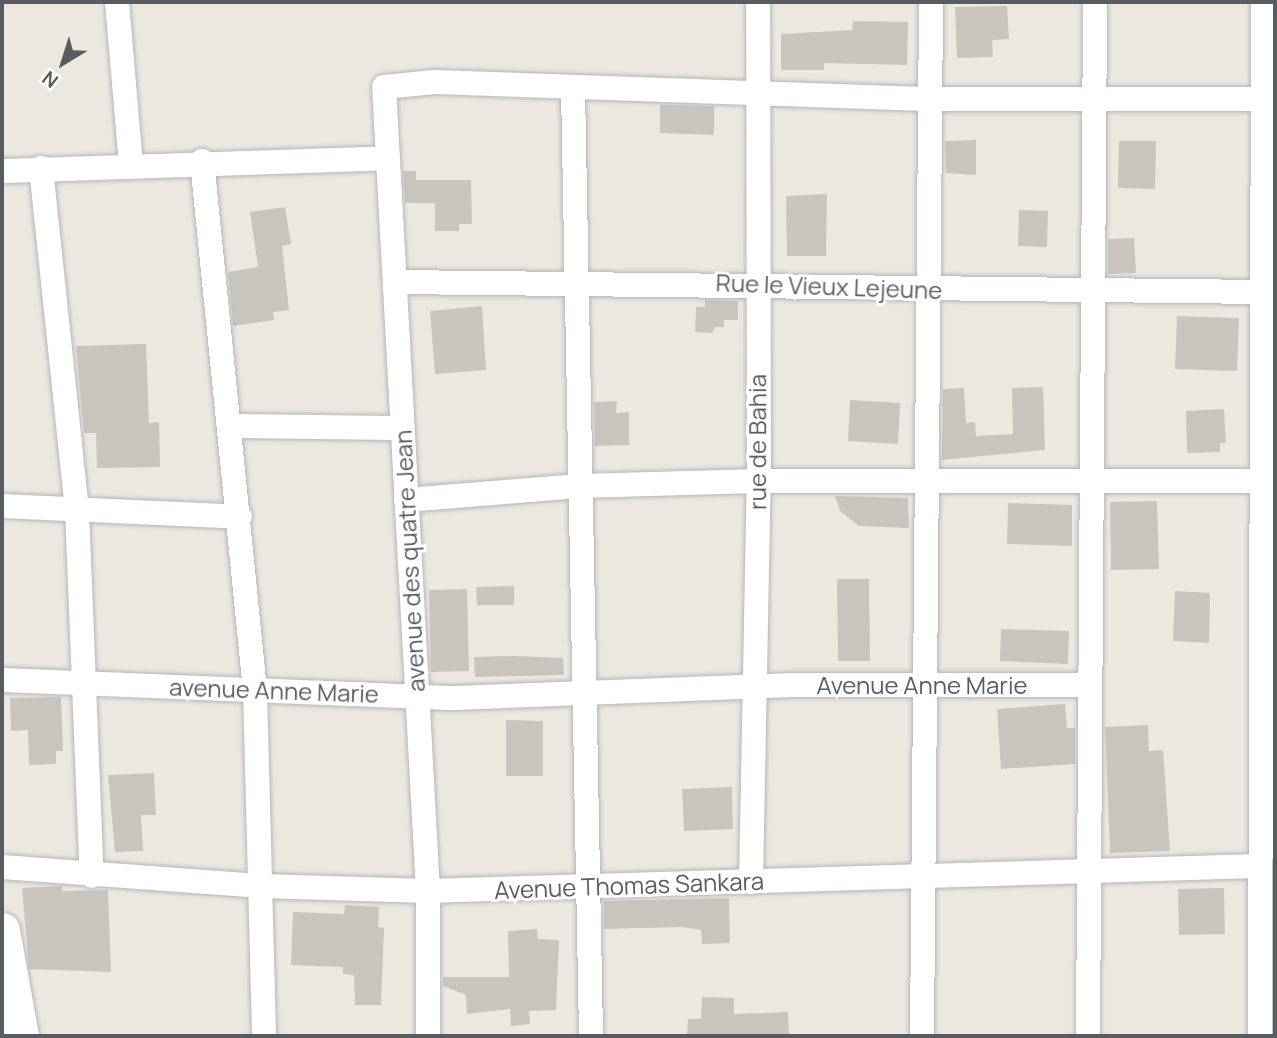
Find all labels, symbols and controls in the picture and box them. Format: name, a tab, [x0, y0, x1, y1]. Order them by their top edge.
north arrow	[28, 28, 98, 98]
text: N	[37, 65, 63, 94]
street label: Rue le Vieux Lejeune	[715, 268, 943, 304]
street label: rue de Bahia	[743, 374, 771, 510]
street label: avenue des quatre Jean	[388, 429, 430, 693]
street label: Avenue Anne Marie	[816, 671, 1028, 699]
street label: avenue Anne Marie	[169, 672, 379, 708]
street label: Avenue Thomas Sankara	[494, 866, 764, 904]

